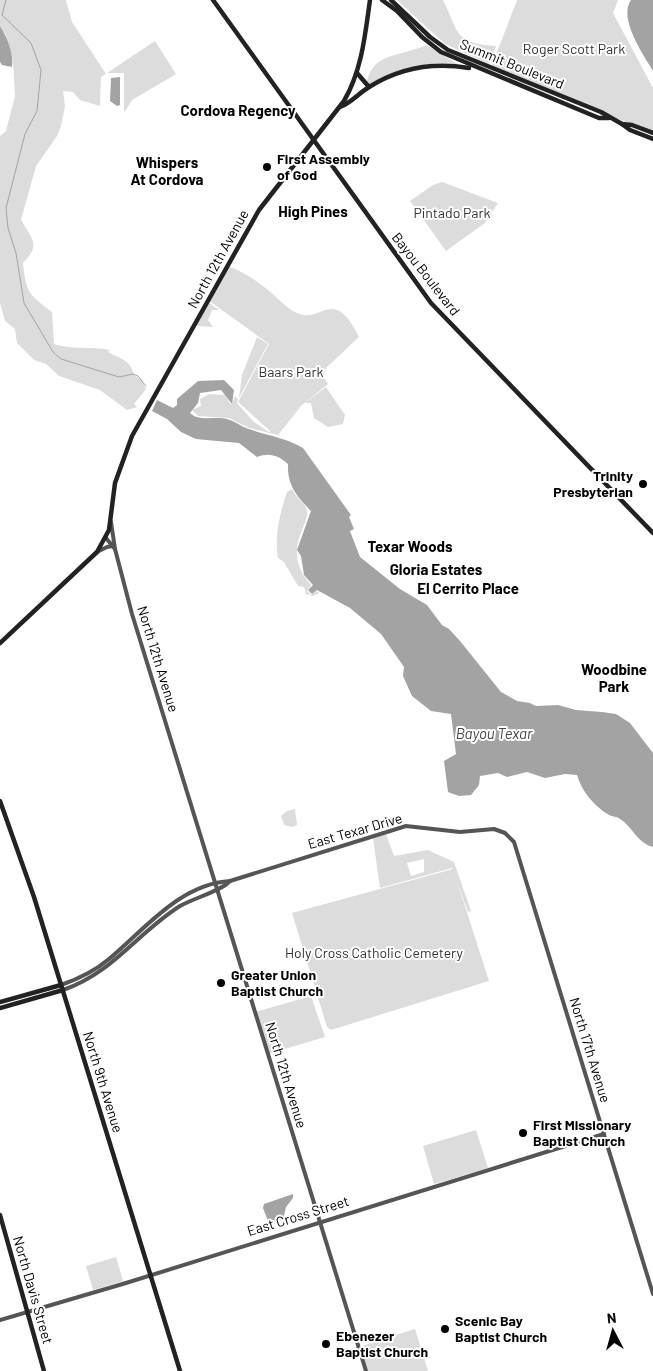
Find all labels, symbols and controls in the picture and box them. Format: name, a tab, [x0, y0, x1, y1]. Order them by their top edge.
street label: Summit Boulevard	[458, 35, 567, 92]
park label: Roger Scott Park	[523, 40, 625, 57]
district label: Cordova Regency	[180, 101, 296, 119]
place label: First Assembly of God	[277, 150, 370, 183]
district label: Whispers At Cordova	[130, 153, 204, 188]
marker: First Assembly of God	[261, 161, 273, 173]
district label: High Pines	[278, 202, 348, 220]
park label: Pintado Park	[413, 204, 491, 221]
street label: North 12th Avenue	[183, 206, 252, 311]
street label: Bayou Boulevard	[389, 229, 464, 319]
park label: Baars Park	[258, 363, 324, 380]
place label: Trinity Presbyterian	[553, 467, 633, 500]
marker: Trinity Presbyterian	[637, 478, 649, 490]
district label: Texar Woods	[367, 537, 453, 555]
district label: Gloria Estates	[390, 560, 483, 578]
district label: El Cerrito Place	[417, 579, 519, 597]
street label: North 12th Avenue	[134, 604, 183, 714]
district label: Woodbine Park	[581, 660, 647, 695]
water label: Bayou Texar	[456, 724, 533, 742]
street label: East Texar Drive	[306, 809, 404, 852]
park label: Holy Cross Catholic Cemetery	[285, 944, 464, 961]
place label: Greater Union Baptist Church	[231, 966, 323, 999]
marker: Greater Union Baptist Church	[215, 977, 227, 989]
street label: North 17th Avenue	[566, 995, 615, 1105]
street label: North 12th Avenue	[262, 1020, 311, 1130]
street label: North 9th Avenue	[80, 1029, 127, 1135]
place label: First Missionary Baptist Church	[533, 1116, 631, 1149]
marker: First Missionary Baptist Church	[517, 1127, 529, 1139]
street label: East Cross Street	[245, 1192, 351, 1239]
street label: North Davis Street	[10, 1234, 57, 1346]
north arrow	[588, 1306, 638, 1356]
text: N	[606, 1309, 617, 1327]
place label: Scenic Bay Baptist Church	[455, 1312, 547, 1345]
marker: Scenic Bay Baptist Church	[439, 1323, 451, 1335]
place label: Ebenezer Baptist Church	[336, 1327, 428, 1360]
marker: Ebenezer Baptist Church	[320, 1338, 332, 1350]

